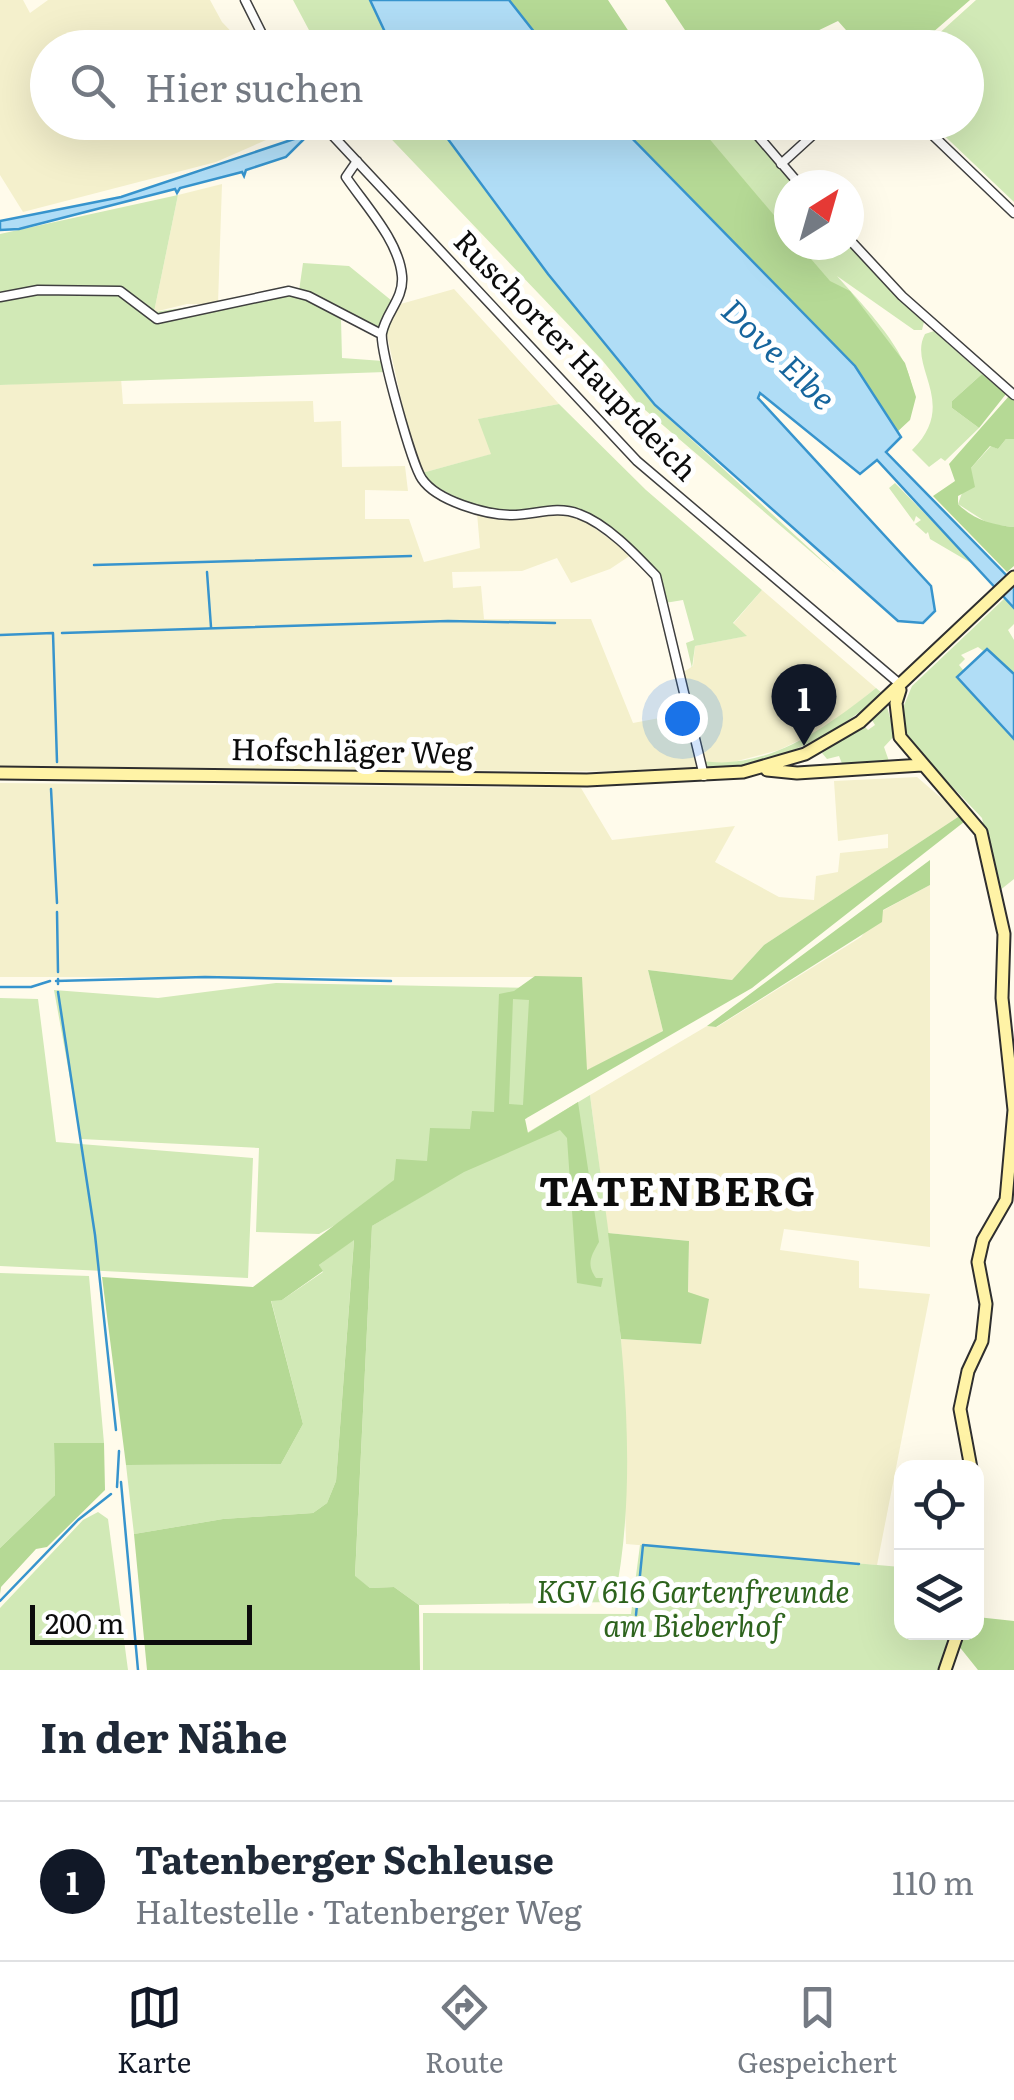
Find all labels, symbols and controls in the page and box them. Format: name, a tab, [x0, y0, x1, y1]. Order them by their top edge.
search box	[30, 30, 984, 140]
text: Hier suchen	[145, 57, 364, 114]
icon: search	[65, 58, 120, 113]
north arrow	[774, 170, 864, 260]
street label: Ruschorter Hauptdeich	[445, 218, 709, 489]
water label: Dove Elbe	[712, 286, 848, 420]
pin: 1	[772, 664, 836, 746]
your location	[657, 693, 708, 744]
street label: Hofschläger Weg	[231, 725, 474, 773]
district label: TATENBERG	[539, 1159, 817, 1218]
map controls	[894, 1460, 984, 1640]
button: locate	[894, 1460, 984, 1550]
button: layers	[894, 1550, 984, 1640]
park label: KGV 616 Gartenfreunde am Bieberhof	[537, 1568, 849, 1646]
scale bar	[30, 1600, 252, 1644]
text: 200 m	[45, 1601, 124, 1643]
text: In der Nähe	[40, 1704, 288, 1766]
text: Tatenberger Schleuse	[135, 1829, 554, 1886]
text: 1	[66, 1857, 79, 1905]
text: 110 m	[892, 1857, 974, 1905]
text: Haltestelle · Tatenberger Weg	[135, 1886, 582, 1934]
tab: Karte	[117, 1980, 191, 2082]
tab: Route	[425, 1980, 503, 2082]
tab: Gespeichert	[737, 1980, 897, 2082]

